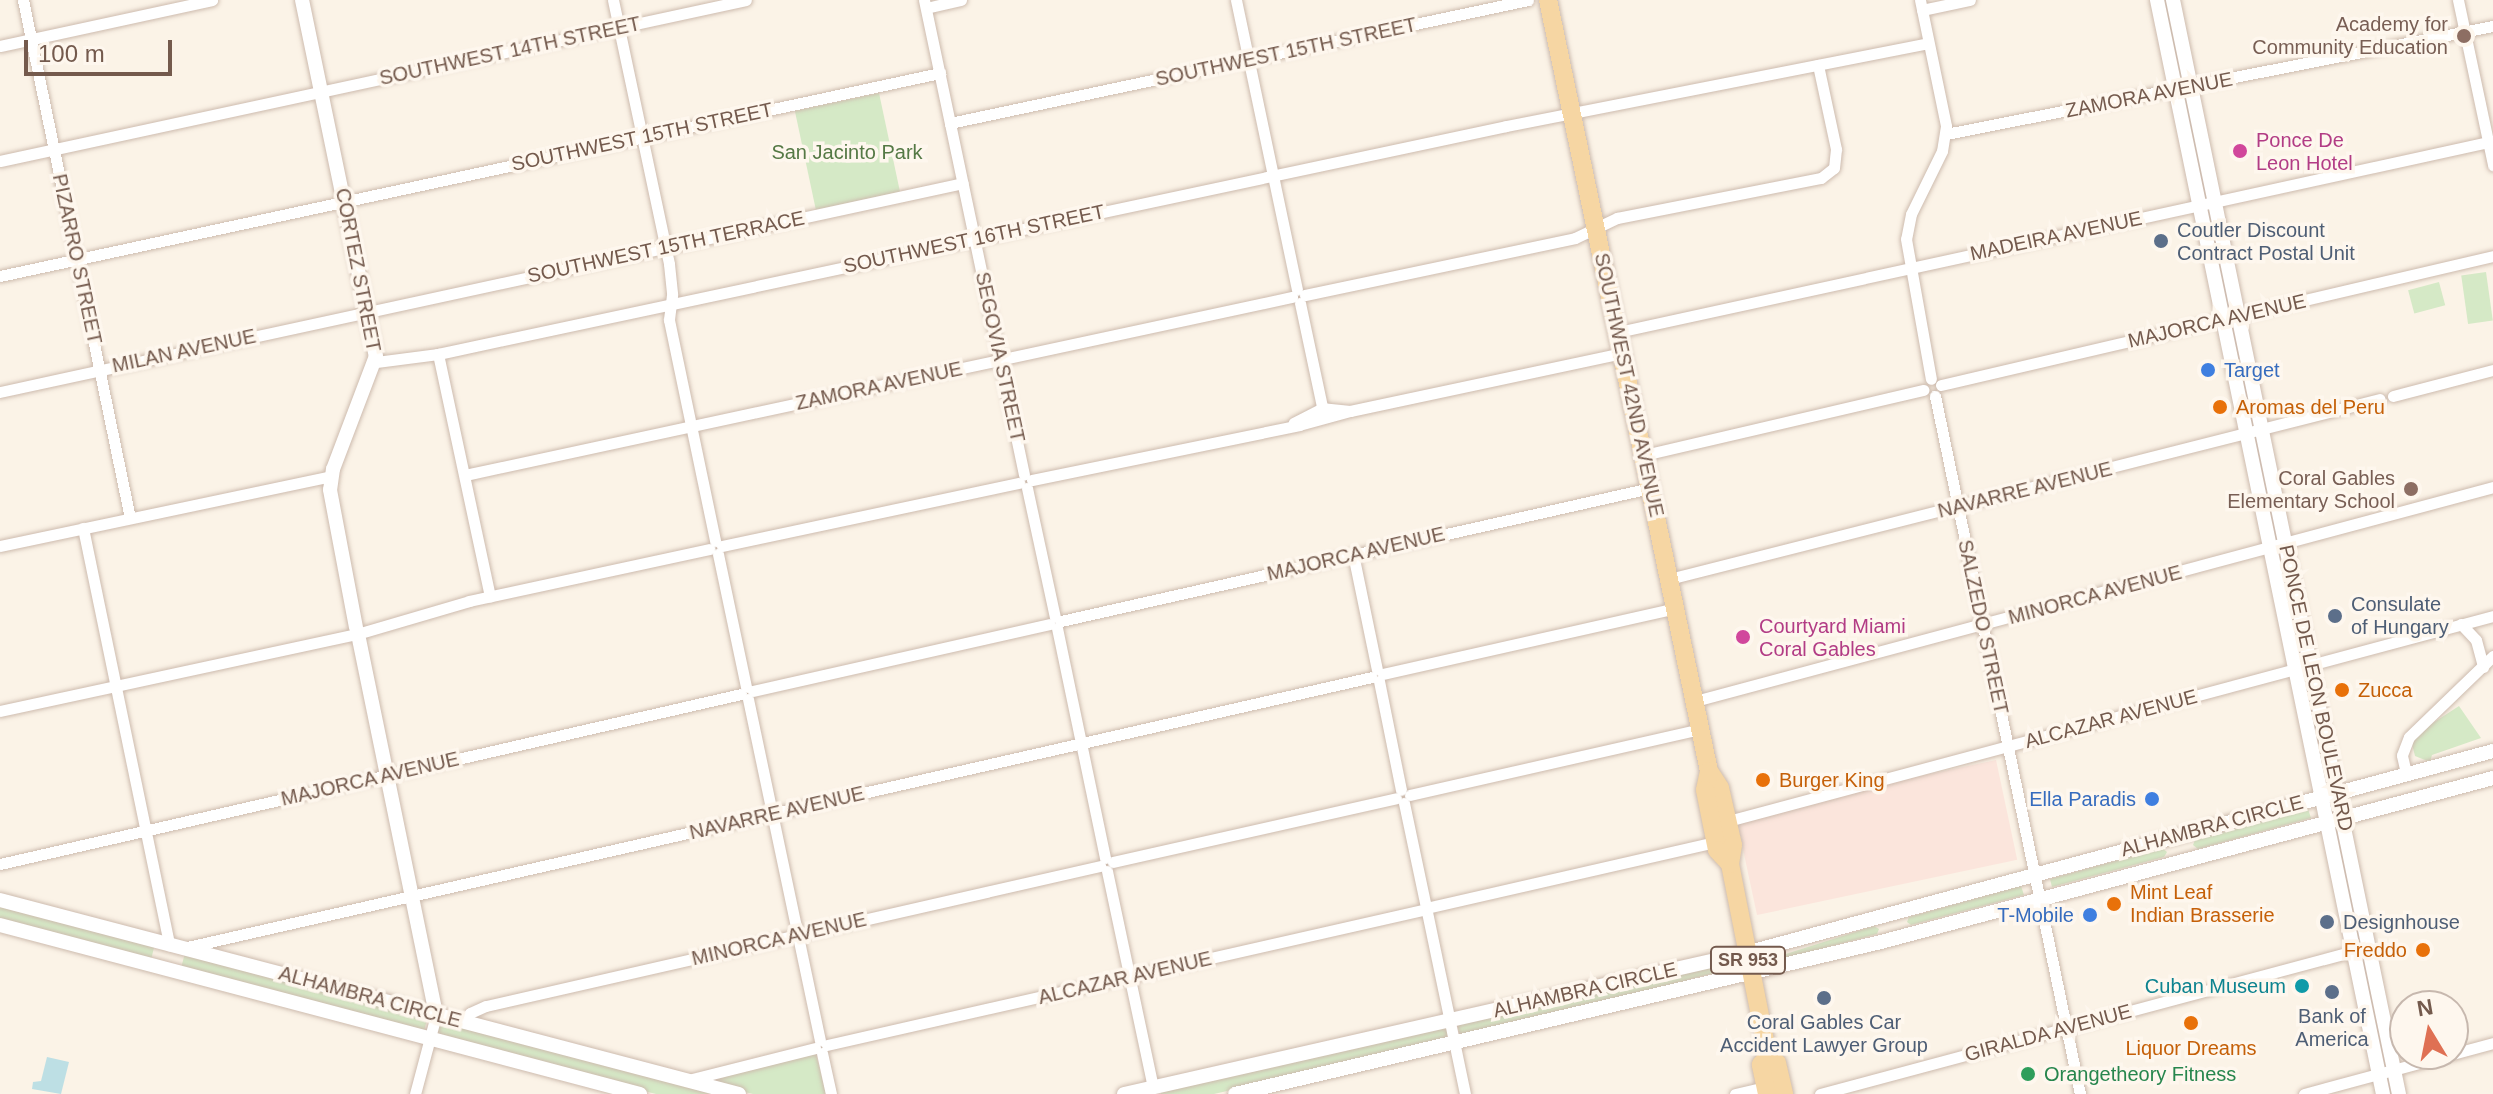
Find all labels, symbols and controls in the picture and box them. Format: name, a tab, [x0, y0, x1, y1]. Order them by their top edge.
street label: SOUTHWEST 14TH STREET	[377, 12, 643, 90]
place label: Academy for Community Education	[2252, 12, 2448, 59]
street label: SOUTHWEST 15TH STREET	[1153, 13, 1419, 91]
scale bar	[28, 24, 176, 74]
marker: Academy for Community Education	[2455, 27, 2473, 45]
text: 100 m	[38, 40, 105, 67]
street label: ZAMORA AVENUE	[2062, 67, 2236, 123]
street label: SOUTHWEST 15TH STREET	[509, 98, 775, 176]
place label: Ponce De Leon Hotel	[2256, 128, 2353, 175]
park label: San Jacinto Park	[771, 140, 923, 164]
marker: Ponce De Leon Hotel	[2231, 142, 2249, 160]
street label: PIZARRO STREET	[47, 172, 107, 346]
street label: CORTEZ STREET	[330, 186, 386, 354]
street label: SOUTHWEST 16TH STREET	[841, 200, 1107, 278]
street label: SOUTHWEST 15TH TERRACE	[525, 206, 807, 288]
street label: MADEIRA AVENUE	[1967, 206, 2145, 266]
place label: Coutler Discount Contract Postal Unit	[2177, 218, 2355, 265]
marker: Coutler Discount Contract Postal Unit	[2152, 232, 2170, 250]
street label: SOUTHWEST 42ND AVENUE	[1589, 250, 1669, 520]
street label: SEGOVIA STREET	[970, 269, 1030, 445]
street label: MAJORCA AVENUE	[2125, 289, 2309, 353]
street label: MILAN AVENUE	[109, 324, 259, 378]
street label: ZAMORA AVENUE	[792, 356, 966, 416]
place label: Target	[2224, 358, 2280, 382]
marker: Target	[2199, 361, 2217, 379]
place label: Aromas del Peru	[2236, 395, 2385, 419]
marker: Aromas del Peru	[2211, 398, 2229, 416]
street label: NAVARRE AVENUE	[1935, 457, 2115, 523]
place label: Coral Gables Elementary School	[2227, 466, 2395, 513]
marker: Coral Gables Elementary School	[2402, 480, 2420, 498]
street label: MAJORCA AVENUE	[1264, 522, 1448, 586]
street label: SALZEDO STREET	[1953, 538, 2013, 716]
street label: PONCE DE LEON BOULEVARD	[2274, 543, 2358, 833]
street label: MINORCA AVENUE	[2005, 560, 2185, 630]
place label: Consulate of Hungary	[2351, 592, 2449, 639]
marker: Consulate of Hungary	[2326, 607, 2344, 625]
place label: Courtyard Miami Coral Gables	[1759, 614, 1906, 661]
marker: Courtyard Miami Coral Gables	[1734, 628, 1752, 646]
place label: Zucca	[2358, 678, 2412, 702]
marker: Zucca	[2333, 681, 2351, 699]
street label: ALCAZAR AVENUE	[2022, 684, 2200, 754]
street label: MAJORCA AVENUE	[278, 747, 462, 811]
place label: Burger King	[1779, 768, 1885, 792]
marker: Burger King	[1754, 771, 1772, 789]
street label: NAVARRE AVENUE	[687, 781, 867, 845]
place label: Ella Paradis	[2029, 787, 2136, 811]
street label: ALHAMBRA CIRCLE	[2118, 790, 2306, 862]
marker: Ella Paradis	[2143, 790, 2161, 808]
place label: Mint Leaf Indian Brasserie	[2130, 880, 2275, 927]
marker: Mint Leaf Indian Brasserie	[2105, 895, 2123, 913]
place label: T-Mobile	[1997, 903, 2074, 927]
marker: T-Mobile	[2081, 906, 2099, 924]
street label: MINORCA AVENUE	[688, 907, 870, 971]
place label: Designhouse	[2343, 910, 2460, 934]
marker: Designhouse	[2318, 913, 2336, 931]
place label: Freddo	[2344, 938, 2407, 962]
marker: Freddo	[2414, 941, 2432, 959]
street label: ALCAZAR AVENUE	[1035, 946, 1215, 1010]
road number: SR 953	[1708, 946, 1788, 974]
street label: ALHAMBRA CIRCLE	[1490, 957, 1680, 1023]
street label: ALHAMBRA CIRCLE	[276, 961, 464, 1033]
place label: Cuban Museum	[2145, 974, 2286, 998]
marker: Cuban Museum	[2293, 977, 2311, 995]
marker: Bank of America	[2323, 983, 2341, 1001]
marker: Coral Gables Car Accident Lawyer Group	[1815, 989, 1833, 1007]
north arrow	[2389, 990, 2469, 1070]
text: N	[2415, 994, 2435, 1022]
street label: GIRALDA AVENUE	[1961, 999, 2135, 1067]
place label: Bank of America	[2295, 1004, 2369, 1051]
place label: Coral Gables Car Accident Lawyer Group	[1720, 1010, 1928, 1057]
marker: Liquor Dreams	[2182, 1014, 2200, 1032]
place label: Liquor Dreams	[2125, 1036, 2257, 1060]
place label: Orangetheory Fitness	[2044, 1062, 2236, 1086]
marker: Orangetheory Fitness	[2019, 1065, 2037, 1083]

